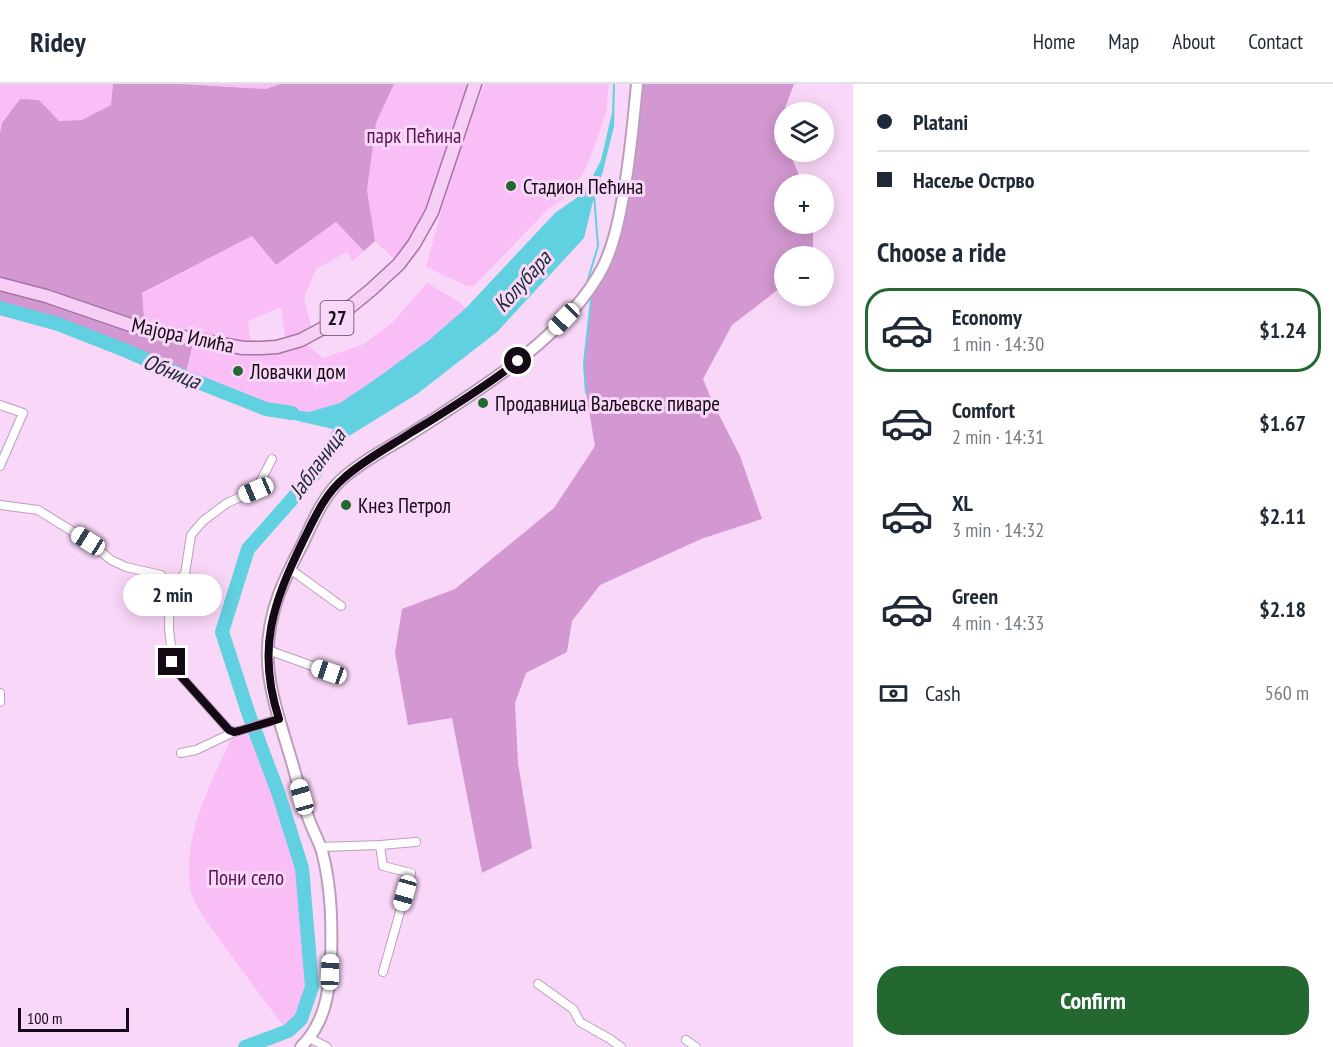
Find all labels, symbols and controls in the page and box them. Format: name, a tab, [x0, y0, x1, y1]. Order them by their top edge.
text: Ridey	[30, 23, 86, 60]
text: Home	[1033, 28, 1075, 55]
text: Map	[1108, 28, 1139, 55]
text: About	[1172, 28, 1215, 55]
text: Contact	[1248, 28, 1303, 55]
map controls	[774, 102, 834, 306]
button: layers	[774, 102, 834, 162]
text: Platani	[913, 108, 968, 136]
park label: парк Пећина	[367, 122, 461, 149]
text: Насеље Острво	[913, 166, 1035, 194]
place label: Стадион Пећина	[523, 173, 644, 200]
button: +	[774, 174, 834, 234]
marker: Стадион Пећина	[504, 179, 518, 193]
text: Choose a ride	[877, 235, 1006, 269]
water label: Колубара	[487, 244, 558, 318]
button: −	[774, 246, 834, 306]
car	[545, 300, 583, 338]
road number: 27	[320, 301, 354, 335]
icon: car	[880, 303, 934, 357]
text: Economy	[952, 303, 1022, 331]
street label: Мајора Илића	[129, 311, 237, 359]
text: $1.24	[1259, 316, 1306, 344]
text: 1 min · 14:30	[952, 331, 1044, 357]
water label: Обница	[139, 347, 206, 396]
route start	[504, 347, 531, 374]
place label: Ловачки дом	[249, 358, 346, 385]
marker: Ловачки дом	[231, 364, 245, 378]
place label: Продавница Ваљевске пиваре	[495, 390, 720, 417]
marker: Продавница Ваљевске пиваре	[476, 396, 490, 410]
icon: car	[880, 396, 934, 450]
text: Comfort	[952, 396, 1015, 424]
text: $1.67	[1259, 409, 1306, 437]
water label: Јабланица	[282, 422, 352, 504]
text: 2 min · 14:31	[952, 424, 1044, 450]
car	[236, 475, 276, 505]
icon: car	[880, 489, 934, 543]
text: XL	[952, 489, 973, 517]
place label: Кнез Петрол	[358, 492, 451, 519]
marker: Кнез Петрол	[339, 498, 353, 512]
text: $2.11	[1259, 502, 1306, 530]
text: 3 min · 14:32	[952, 517, 1044, 543]
car	[68, 524, 108, 558]
callout: 2 min	[122, 575, 222, 617]
text: 2 min	[152, 582, 193, 608]
icon: car	[880, 582, 934, 636]
text: Green	[952, 582, 998, 610]
text: $2.18	[1259, 595, 1306, 623]
text: 4 min · 14:33	[952, 610, 1044, 636]
route end	[158, 648, 185, 675]
car	[309, 658, 349, 686]
icon: cash	[877, 677, 910, 710]
text: Cash	[925, 679, 961, 707]
text: 560 m	[1265, 680, 1309, 706]
car	[288, 777, 316, 817]
park label: Пони село	[208, 864, 284, 891]
car	[391, 873, 419, 913]
car	[320, 954, 340, 990]
button: Confirm	[877, 966, 1309, 1035]
scale bar	[18, 1005, 129, 1032]
text: 100 m	[27, 1008, 62, 1028]

